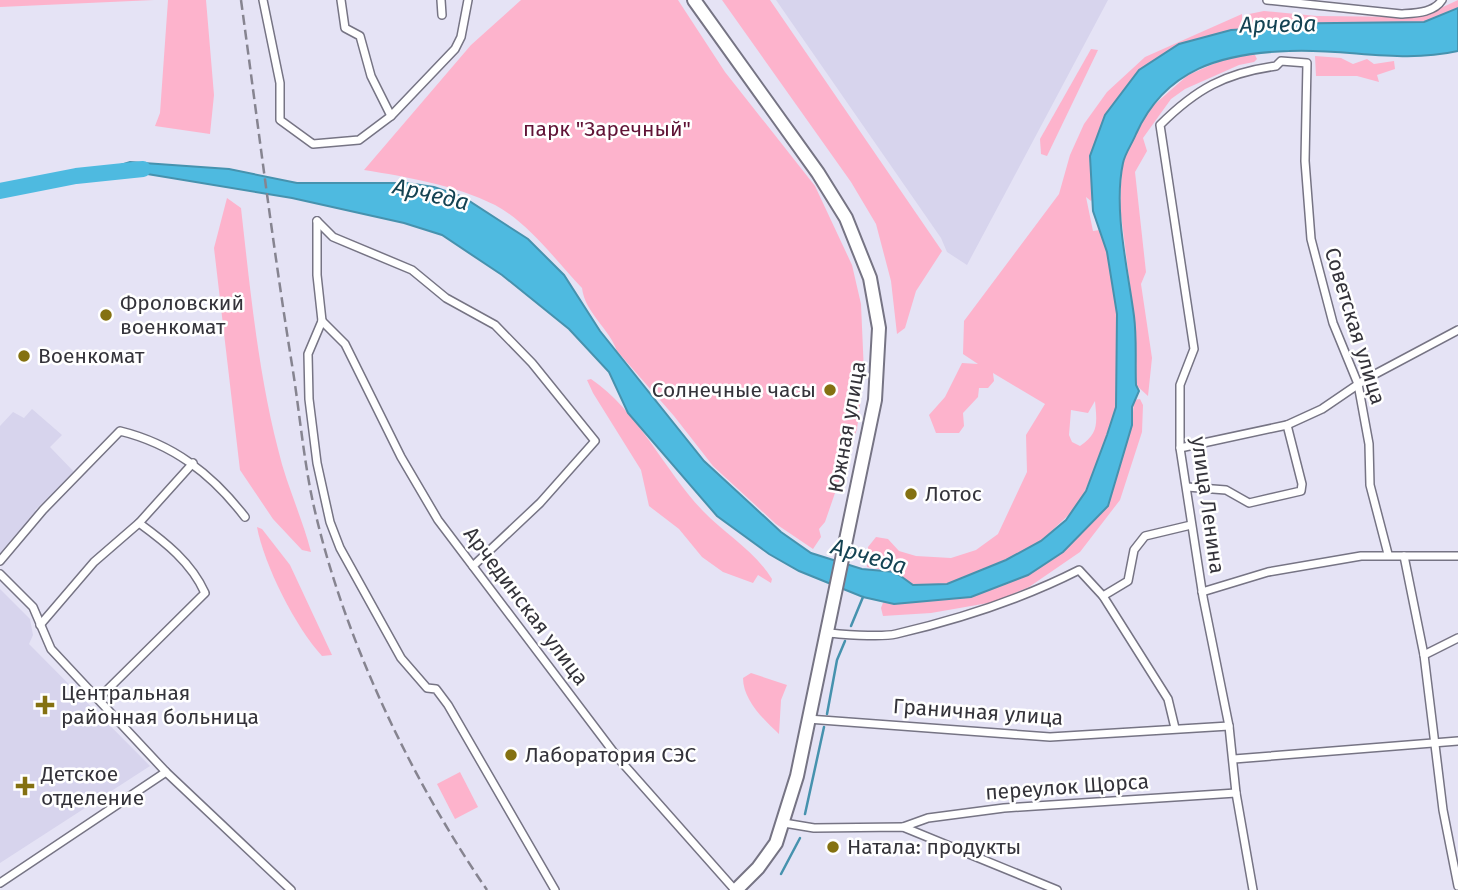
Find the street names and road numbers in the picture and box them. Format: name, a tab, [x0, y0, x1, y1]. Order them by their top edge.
street label: Советская улица	[1319, 244, 1391, 408]
street label: Южная улица	[823, 359, 871, 495]
street label: улица Ленина	[1186, 435, 1230, 575]
street label: Арчединская улица	[458, 522, 594, 690]
street label: Граничная улица	[892, 693, 1064, 731]
street label: переулок Щорса	[984, 768, 1150, 806]

